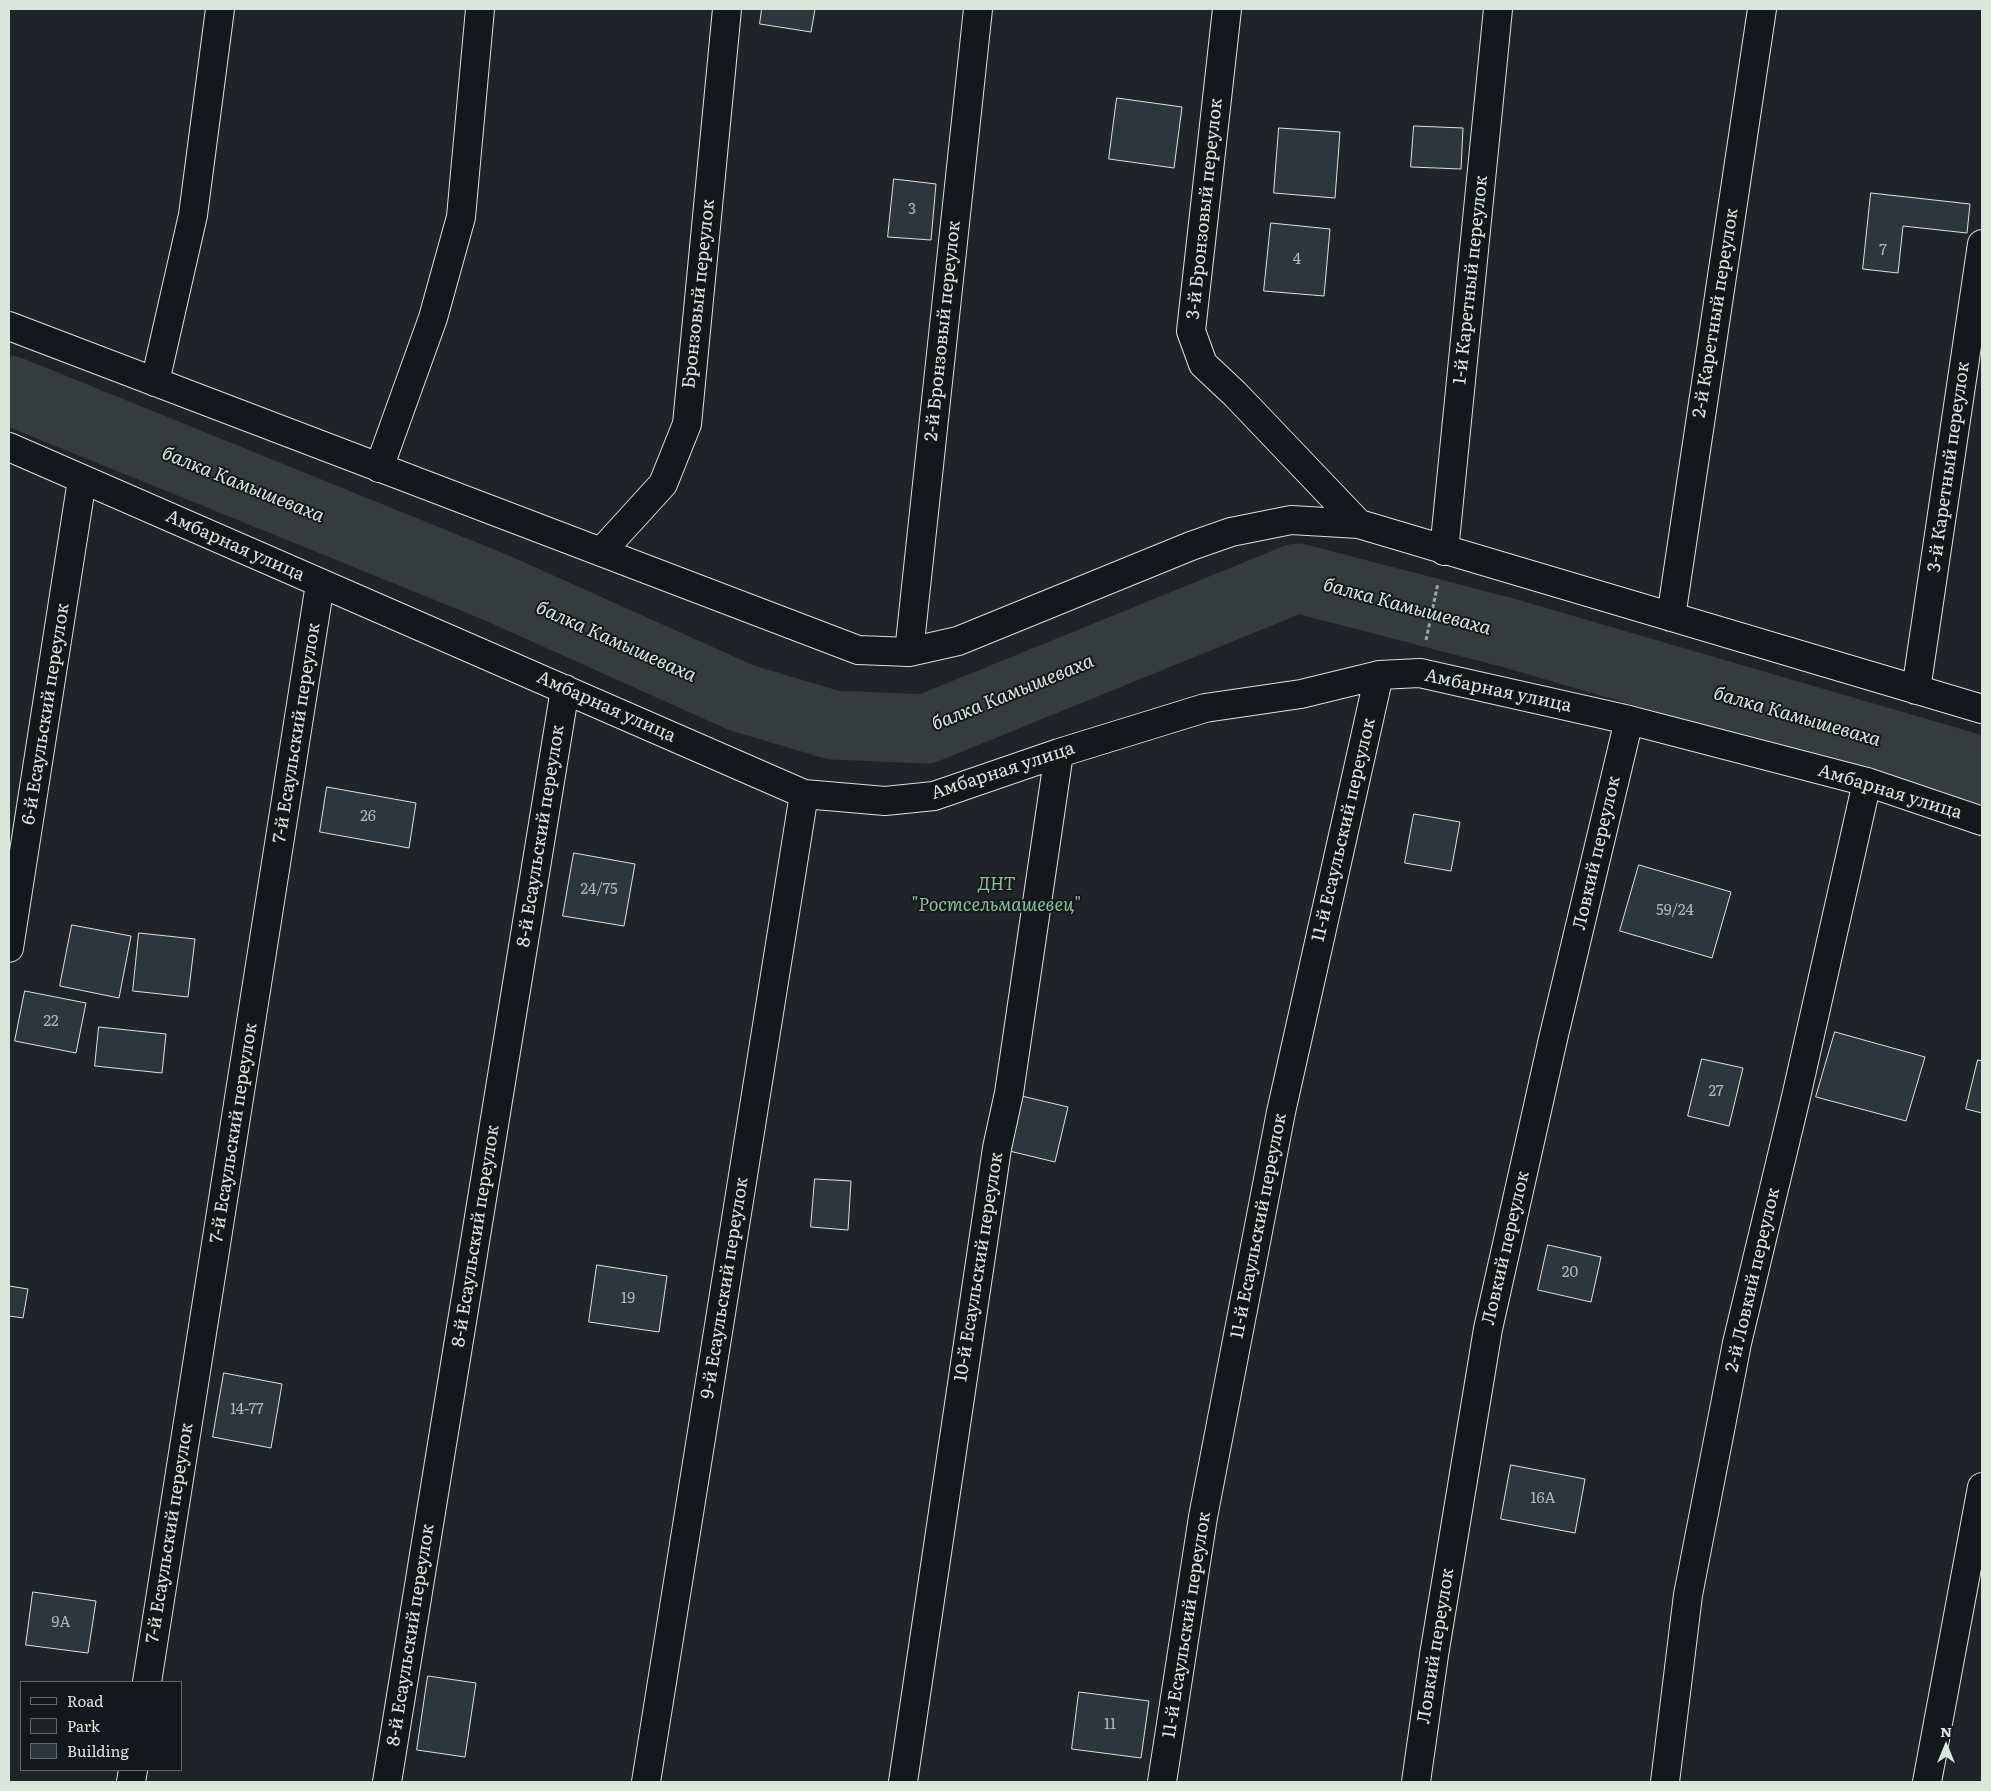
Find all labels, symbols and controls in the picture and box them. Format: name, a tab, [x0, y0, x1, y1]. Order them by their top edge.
street label: 3-й Бронзовый переулок	[1183, 97, 1227, 321]
street label: 1-й Каретный переулок	[1449, 174, 1493, 386]
street label: Бронзовый переулок	[678, 198, 720, 390]
house number: 3	[908, 201, 916, 219]
street label: 2-й Каретный переулок	[1689, 207, 1743, 419]
street label: 2-й Бронзовый переулок	[921, 220, 965, 442]
house number: 7	[1879, 242, 1887, 260]
house number: 4	[1293, 251, 1301, 269]
street label: 3-й Каретный переулок	[1924, 360, 1974, 574]
water label: балка Камышеваха	[159, 442, 327, 528]
street label: Амбарная улица	[162, 506, 308, 586]
water label: балка Камышеваха	[1321, 574, 1493, 640]
water label: балка Камышеваха	[532, 596, 700, 688]
street label: 6-й Есаульский переулок	[18, 602, 74, 826]
street label: 7-й Есаульский переулок	[269, 621, 325, 845]
water label: балка Камышеваха	[929, 650, 1097, 736]
street label: Амбарная улица	[1423, 665, 1573, 717]
street label: Амбарная улица	[533, 667, 679, 747]
water label: балка Камышеваха	[1711, 682, 1883, 752]
street label: 11-й Есаульский переулок	[1308, 716, 1380, 944]
street label: 8-й Есаульский переулок	[513, 723, 569, 949]
street label: Амбарная улица	[928, 738, 1078, 804]
street label: Амбарная улица	[1815, 760, 1965, 824]
street label: Ловкий переулок	[1569, 774, 1625, 932]
house number: 26	[360, 808, 376, 826]
park label: ДНТ "Ростсельмашевец"	[911, 874, 1081, 916]
house number: 24/75	[580, 881, 618, 899]
house number: 59/24	[1656, 902, 1694, 920]
house number: 22	[43, 1013, 59, 1031]
street label: 7-й Есаульский переулок	[206, 1021, 262, 1245]
house number: 27	[1708, 1083, 1724, 1101]
street label: 11-й Есаульский переулок	[1227, 1111, 1291, 1341]
street label: 8-й Есаульский переулок	[448, 1123, 504, 1349]
street label: 10-й Есаульский переулок	[950, 1151, 1008, 1383]
street label: Ловкий переулок	[1478, 1169, 1534, 1327]
street label: 9-й Есаульский переулок	[697, 1176, 753, 1400]
street label: 2-й Ловкий переулок	[1721, 1186, 1785, 1374]
house number: 20	[1562, 1264, 1578, 1282]
house number: 19	[621, 1290, 635, 1308]
house number: 14-77	[230, 1401, 264, 1419]
street label: 7-й Есаульский переулок	[142, 1421, 198, 1645]
house number: 16А	[1530, 1490, 1556, 1508]
street label: 11-й Есаульский переулок	[1158, 1510, 1216, 1740]
street label: 8-й Есаульский переулок	[383, 1522, 439, 1748]
street label: Ловкий переулок	[1413, 1567, 1459, 1725]
house number: 9А	[52, 1614, 70, 1632]
legend	[20, 1681, 182, 1771]
text: Road	[67, 1689, 103, 1712]
text: Park	[67, 1714, 100, 1737]
house number: 11	[1104, 1716, 1116, 1734]
north arrow	[1921, 1721, 1971, 1771]
text: N	[1940, 1721, 1952, 1741]
text: Building	[67, 1739, 129, 1762]

